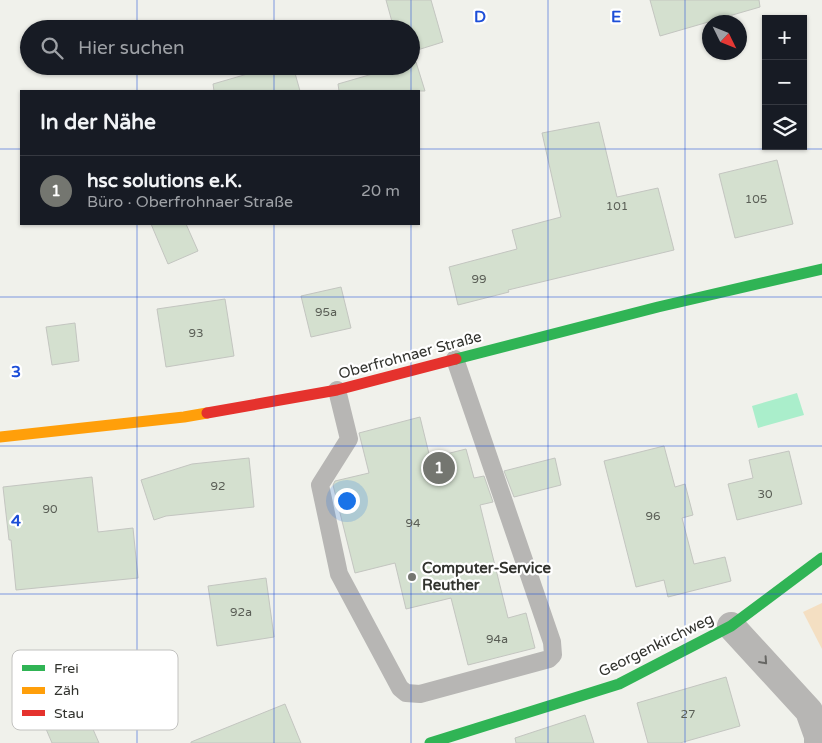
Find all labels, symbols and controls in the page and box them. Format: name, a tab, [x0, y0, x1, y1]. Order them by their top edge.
text: D	[474, 7, 486, 27]
text: E	[611, 7, 621, 27]
north arrow	[702, 15, 747, 60]
map controls	[762, 15, 807, 150]
button: +	[762, 15, 807, 60]
search box	[20, 20, 420, 75]
icon: search	[38, 34, 66, 62]
text: Hier suchen	[78, 37, 185, 59]
button: −	[762, 60, 807, 105]
button: layers	[762, 105, 807, 150]
text: In der Nähe	[40, 110, 156, 135]
text: hsc solutions e.K.	[87, 170, 242, 192]
text: 1	[51, 181, 61, 201]
text: 20 m	[361, 181, 400, 201]
text: Büro · Oberfrohnaer Straße	[87, 192, 293, 212]
house number: 105	[745, 192, 767, 206]
house number: 101	[606, 199, 628, 213]
house number: 99	[471, 272, 487, 286]
house number: 95a	[315, 305, 337, 319]
house number: 93	[188, 326, 204, 340]
street label: Oberfrohnaer Straße	[336, 327, 484, 383]
text: 3	[11, 362, 21, 382]
pin: 1	[423, 449, 455, 487]
house number: 92	[210, 479, 226, 493]
house number: 30	[757, 487, 773, 501]
your location	[334, 488, 360, 514]
house number: 90	[42, 502, 58, 516]
house number: 96	[645, 509, 661, 523]
text: 4	[11, 511, 21, 531]
house number: 94	[405, 516, 421, 530]
place label: Computer-Service Reuther	[422, 559, 551, 594]
marker: Computer-Service Reuther	[406, 571, 418, 583]
house number: 92a	[230, 605, 252, 619]
street label: Georgenkirchweg	[596, 609, 716, 681]
house number: 94a	[486, 632, 508, 646]
legend	[12, 650, 178, 730]
one-way arrow	[758, 656, 767, 665]
text: Frei	[54, 660, 79, 677]
text: Zäh	[54, 682, 79, 699]
text: Stau	[54, 705, 84, 722]
house number: 27	[680, 707, 696, 721]

